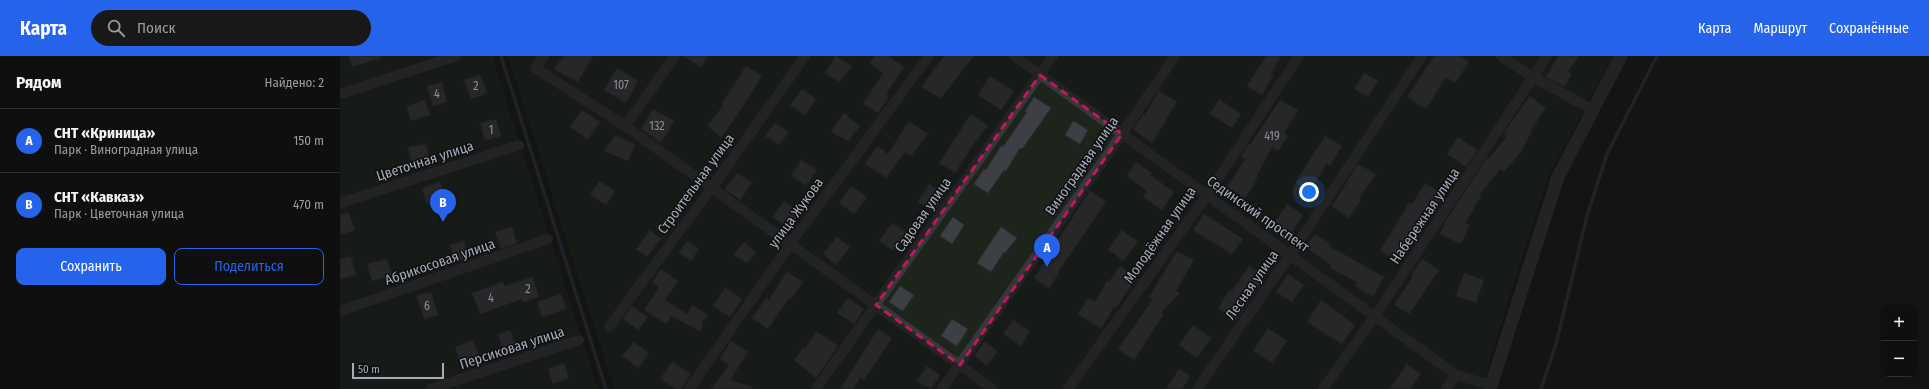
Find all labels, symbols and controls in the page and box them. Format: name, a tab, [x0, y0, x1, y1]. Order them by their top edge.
search box	[91, 10, 371, 46]
text: Карта	[20, 17, 67, 40]
icon: search	[105, 17, 127, 39]
text: Поиск	[137, 19, 175, 37]
text: Карта	[1698, 20, 1731, 37]
text: Маршрут	[1753, 20, 1807, 37]
text: Сохранённые	[1829, 20, 1909, 37]
text: Рядом	[16, 72, 61, 93]
text: Найдено: 2	[265, 75, 324, 90]
house number: 107	[613, 78, 629, 92]
house number: 2	[473, 79, 479, 93]
house number: 4	[434, 87, 440, 101]
street label: Виноградная улица	[1042, 113, 1122, 219]
house number: 132	[649, 119, 665, 133]
house number: 1	[489, 123, 493, 137]
text: СНТ «Криница»	[54, 124, 155, 142]
house number: 419	[1264, 129, 1280, 143]
street label: Строительная улица	[654, 130, 738, 237]
text: A	[25, 133, 33, 148]
text: 150 m	[293, 133, 324, 148]
street label: Цветочная улица	[374, 137, 476, 185]
text: Парк · Виноградная улица	[54, 142, 198, 157]
street label: Набережная улица	[1387, 165, 1464, 267]
street label: Сединский проспект	[1203, 172, 1313, 256]
street label: Садовая улица	[891, 174, 955, 256]
street label: улица Жукова	[765, 175, 827, 251]
your location	[1299, 182, 1319, 202]
street label: Молодёжная улица	[1120, 183, 1200, 287]
text: СНТ «Кавказ»	[54, 188, 144, 206]
pin: B	[430, 189, 456, 222]
text: B	[25, 197, 33, 212]
text: 470 m	[293, 197, 324, 212]
text: Парк · Цветочная улица	[54, 206, 184, 221]
pin: A	[1034, 234, 1060, 267]
street label: Абрикосовая улица	[383, 235, 498, 289]
street label: Лесная улица	[1222, 247, 1282, 323]
button: Сохранить	[16, 248, 166, 285]
button: Поделиться	[174, 248, 324, 285]
house number: 2	[525, 282, 531, 296]
house number: 4	[488, 291, 494, 305]
house number: 6	[424, 299, 430, 313]
map controls	[1881, 305, 1917, 377]
button: +	[1881, 305, 1917, 341]
street label: Персиковая улица	[457, 323, 567, 373]
button: −	[1881, 341, 1917, 377]
scale bar	[352, 361, 444, 380]
text: 50 m	[358, 363, 380, 376]

